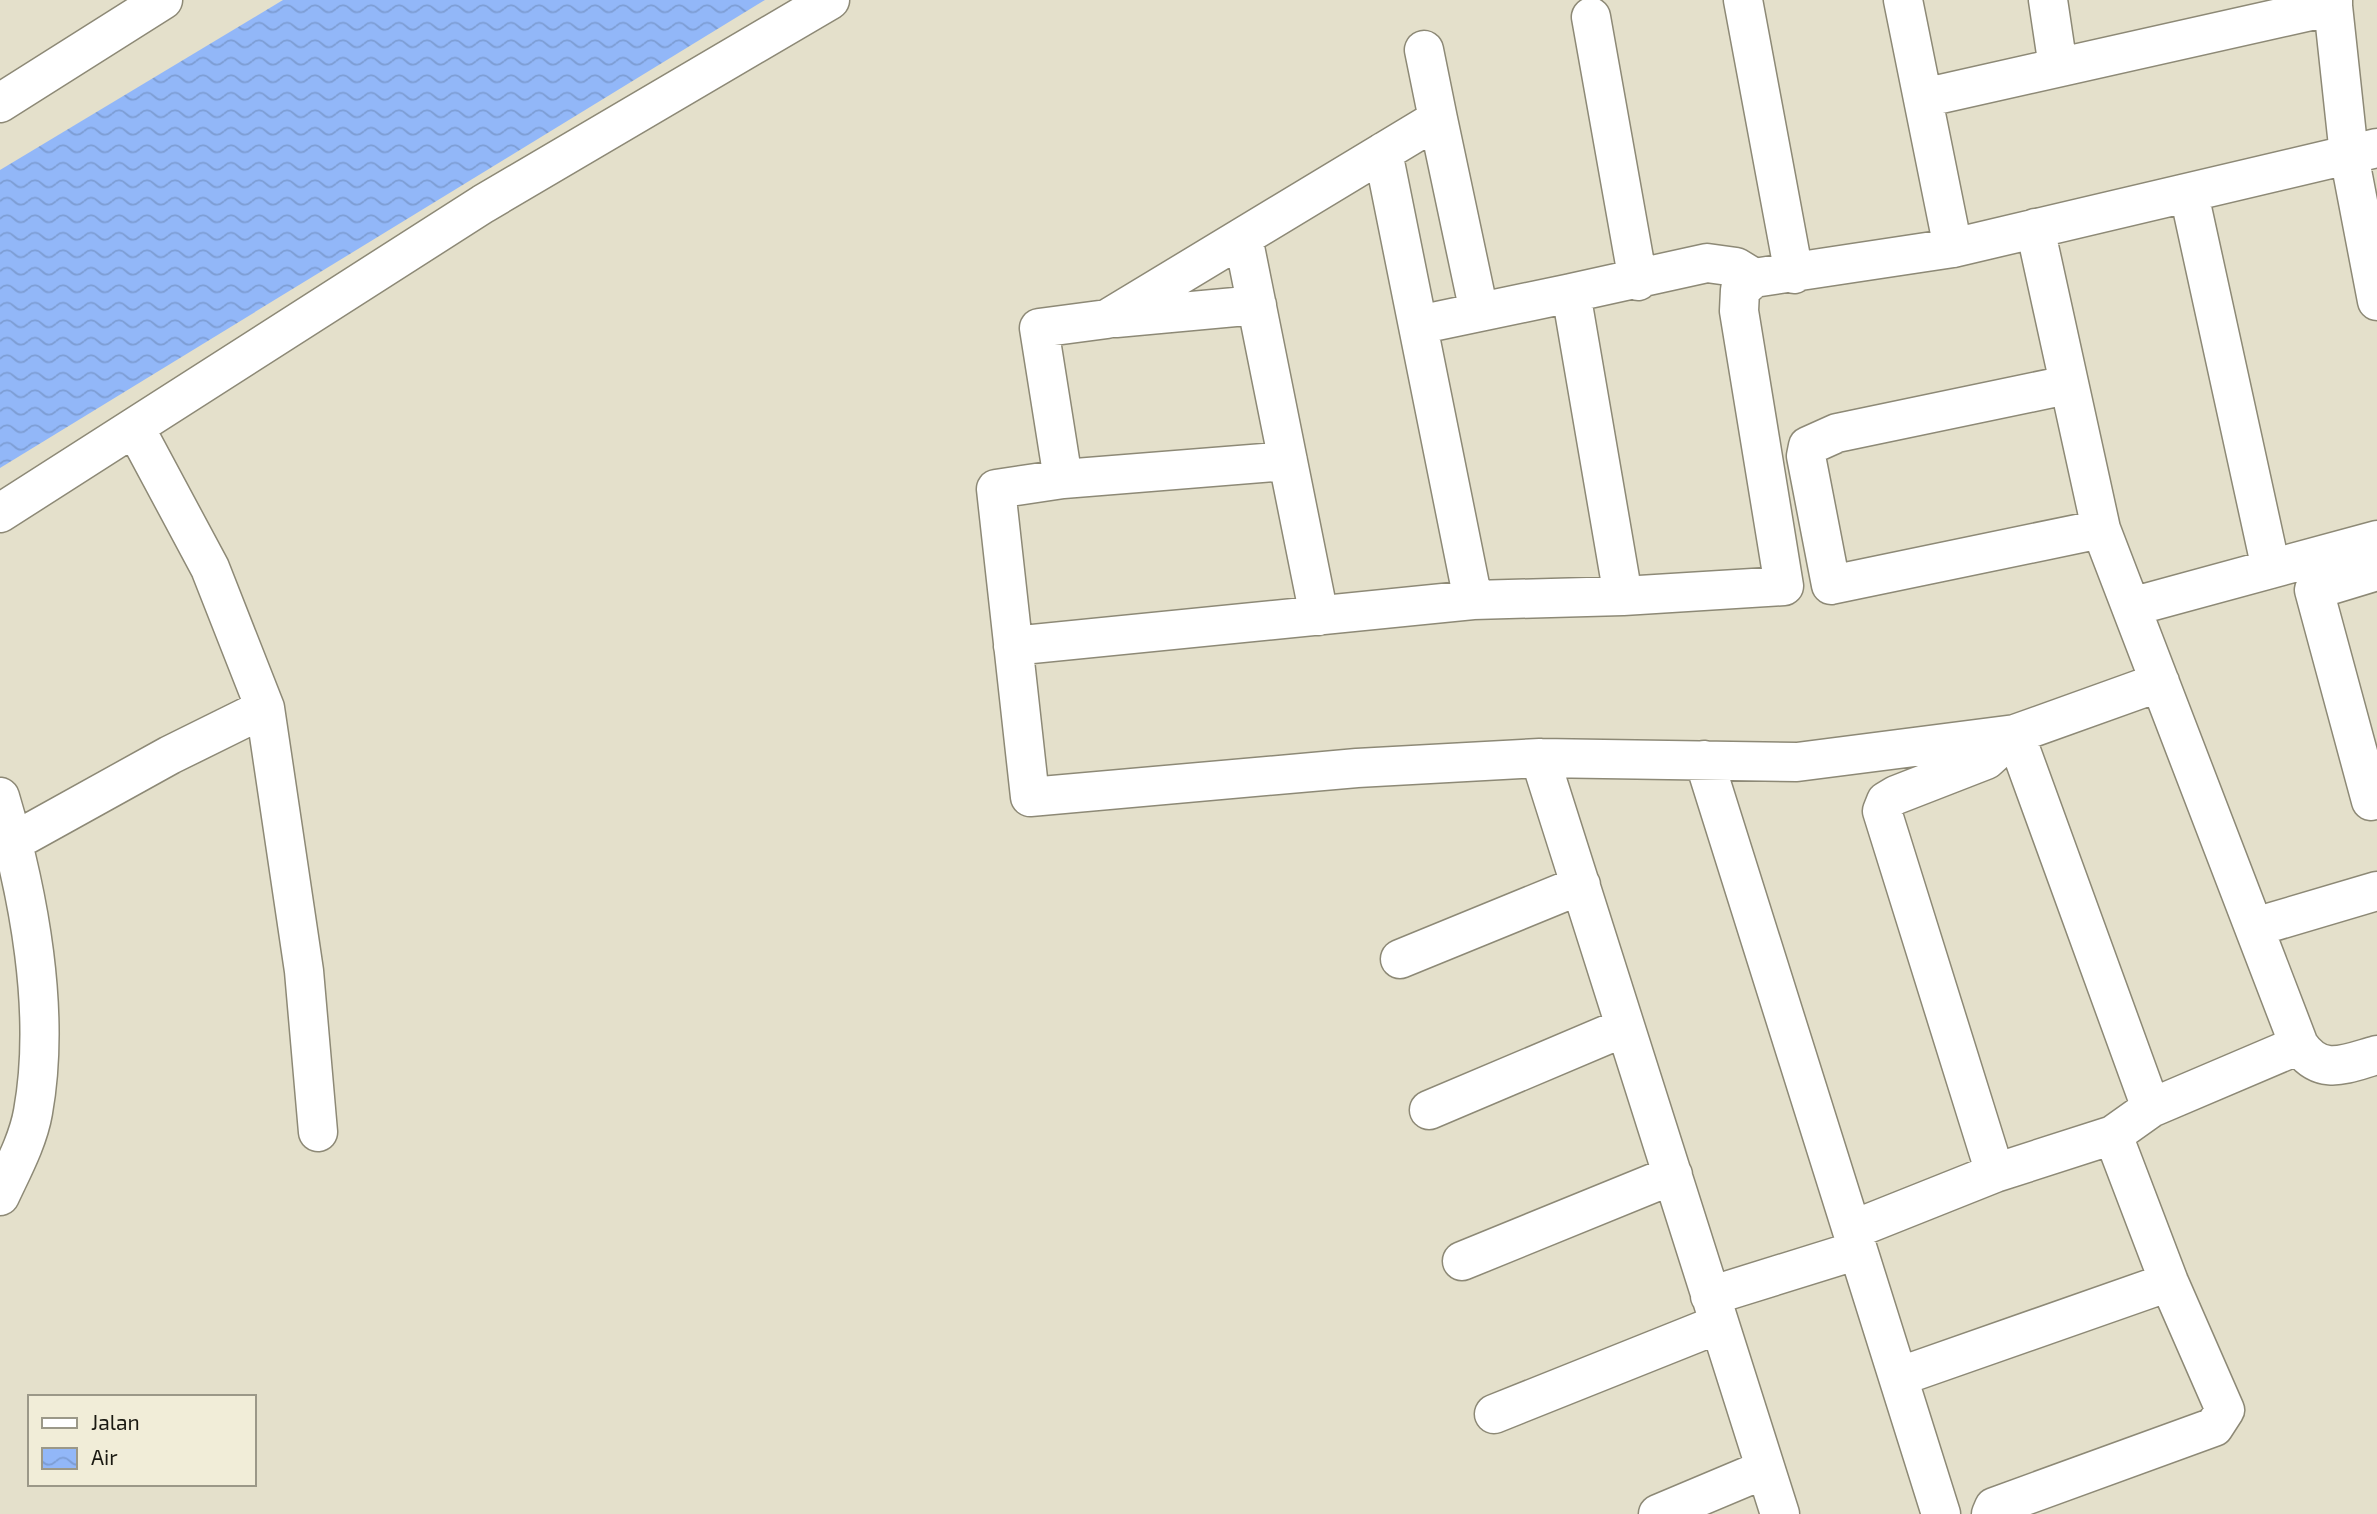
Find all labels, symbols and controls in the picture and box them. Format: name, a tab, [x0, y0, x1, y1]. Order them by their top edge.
legend	[28, 1395, 256, 1486]
text: Jalan	[91, 1409, 140, 1434]
text: Air	[91, 1444, 118, 1469]

